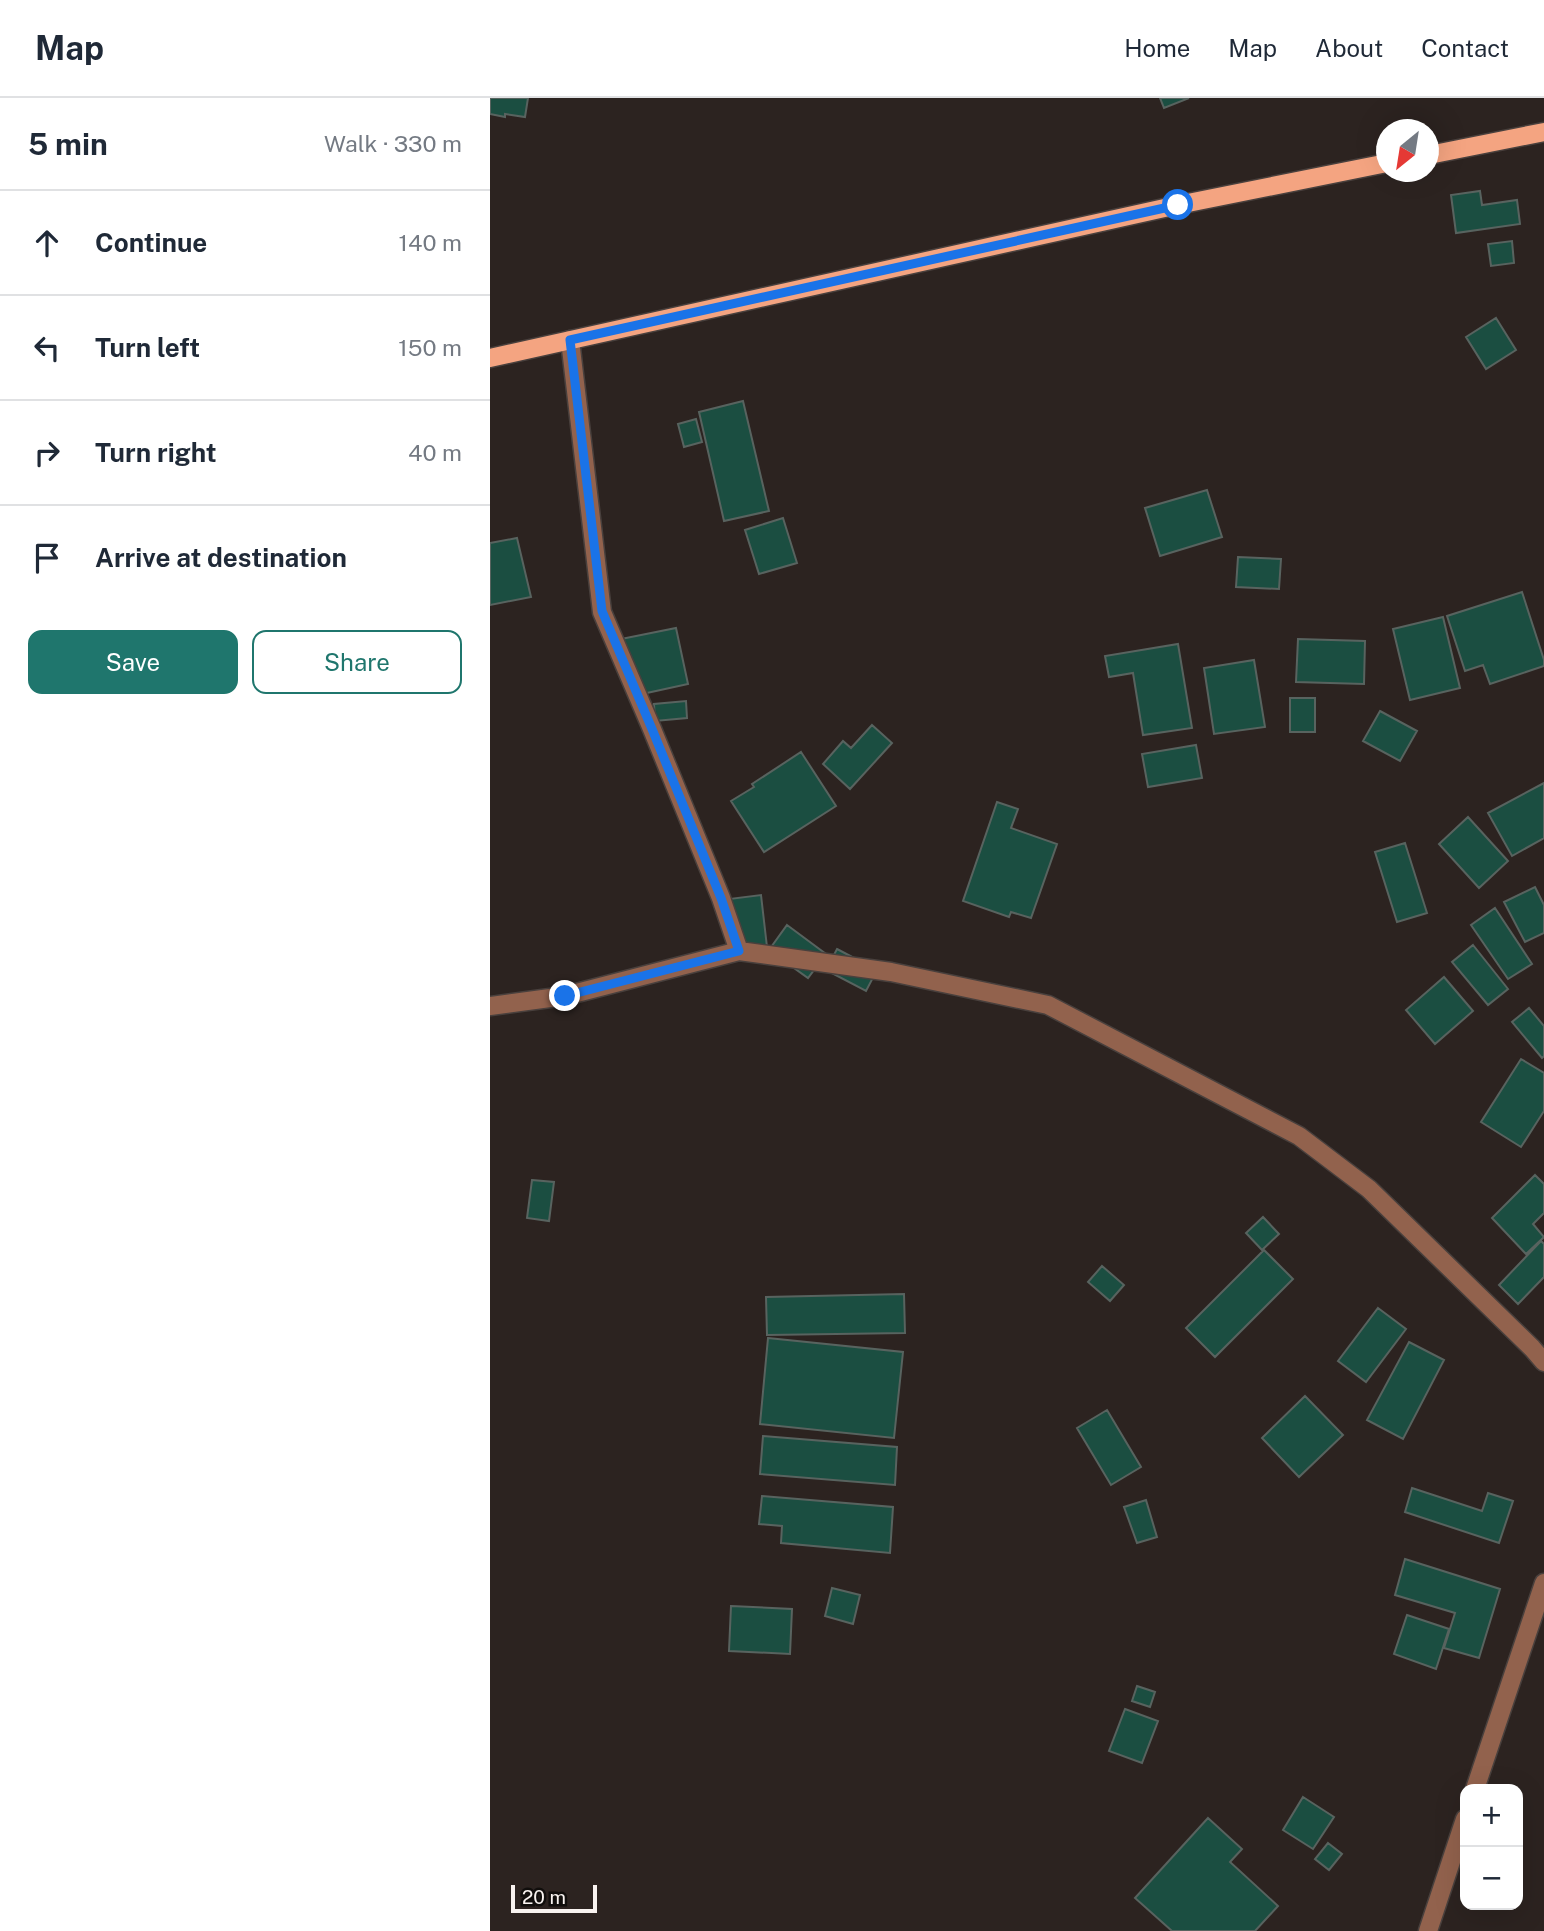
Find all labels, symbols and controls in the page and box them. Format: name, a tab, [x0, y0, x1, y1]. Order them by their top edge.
text: Map	[35, 29, 104, 67]
text: Home	[1124, 34, 1190, 62]
text: Map	[1228, 34, 1277, 62]
text: About	[1315, 34, 1383, 62]
text: Contact	[1421, 34, 1509, 62]
north arrow	[1376, 119, 1439, 182]
text: 5 min	[28, 126, 108, 162]
text: Walk · 330 m	[324, 130, 462, 157]
route start	[1162, 189, 1193, 220]
icon: ahead	[28, 224, 66, 262]
text: Continue	[95, 227, 207, 258]
text: 140 m	[399, 229, 462, 256]
icon: left	[28, 329, 66, 367]
text: Turn left	[95, 332, 200, 363]
text: 150 m	[398, 334, 462, 361]
icon: right	[28, 434, 66, 472]
text: Turn right	[95, 437, 217, 468]
text: 40 m	[408, 439, 462, 466]
icon: arrive	[28, 539, 66, 577]
text: Arrive at destination	[95, 542, 347, 573]
button: Save	[28, 630, 238, 694]
button: Share	[252, 630, 462, 694]
route end	[549, 980, 580, 1011]
map controls	[1460, 1784, 1523, 1910]
button: +	[1460, 1784, 1523, 1847]
button: −	[1460, 1847, 1523, 1910]
scale bar	[511, 1882, 597, 1914]
text: 20 m	[522, 1886, 566, 1908]

